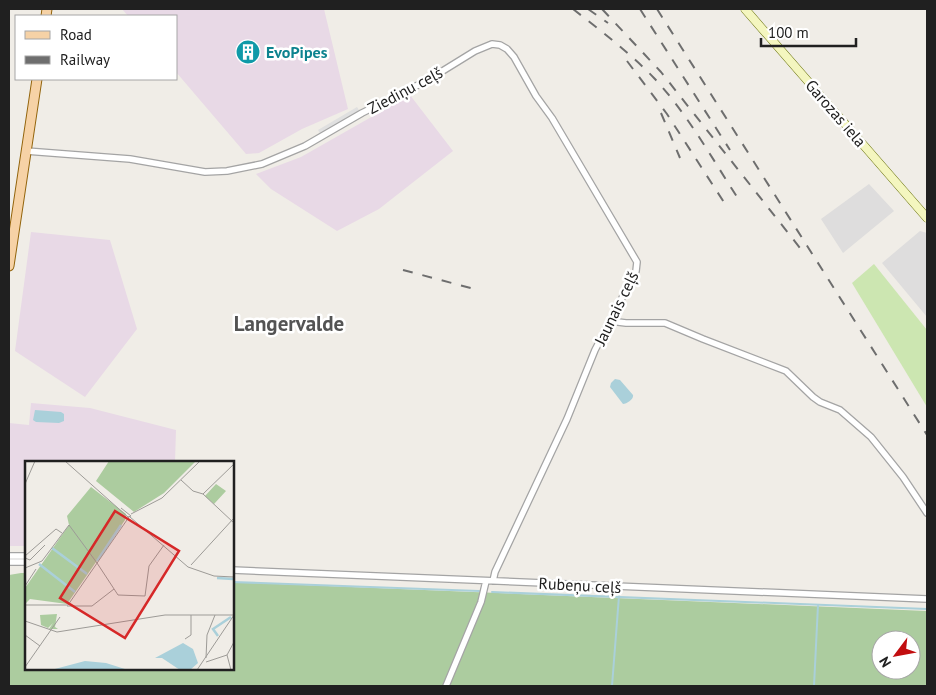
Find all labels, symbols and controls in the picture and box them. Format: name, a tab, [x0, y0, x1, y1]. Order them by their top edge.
legend	[15, 15, 178, 80]
scale bar	[761, 15, 856, 47]
text: 100 m	[768, 23, 809, 42]
text: Road	[60, 25, 92, 44]
building icon: EvoPipes	[235, 39, 261, 65]
place label: EvoPipes	[266, 42, 328, 62]
text: Railway	[60, 50, 110, 69]
street label: Ziediņu ceļš	[364, 62, 446, 118]
street label: Garozas iela	[801, 75, 871, 151]
street label: Jaunais ceļš	[589, 268, 643, 349]
district label: Langervalde	[234, 310, 344, 337]
inset map	[25, 461, 234, 670]
street label: Rubeņu ceļš	[538, 573, 622, 597]
north arrow	[871, 630, 921, 680]
text: N	[875, 653, 895, 671]

